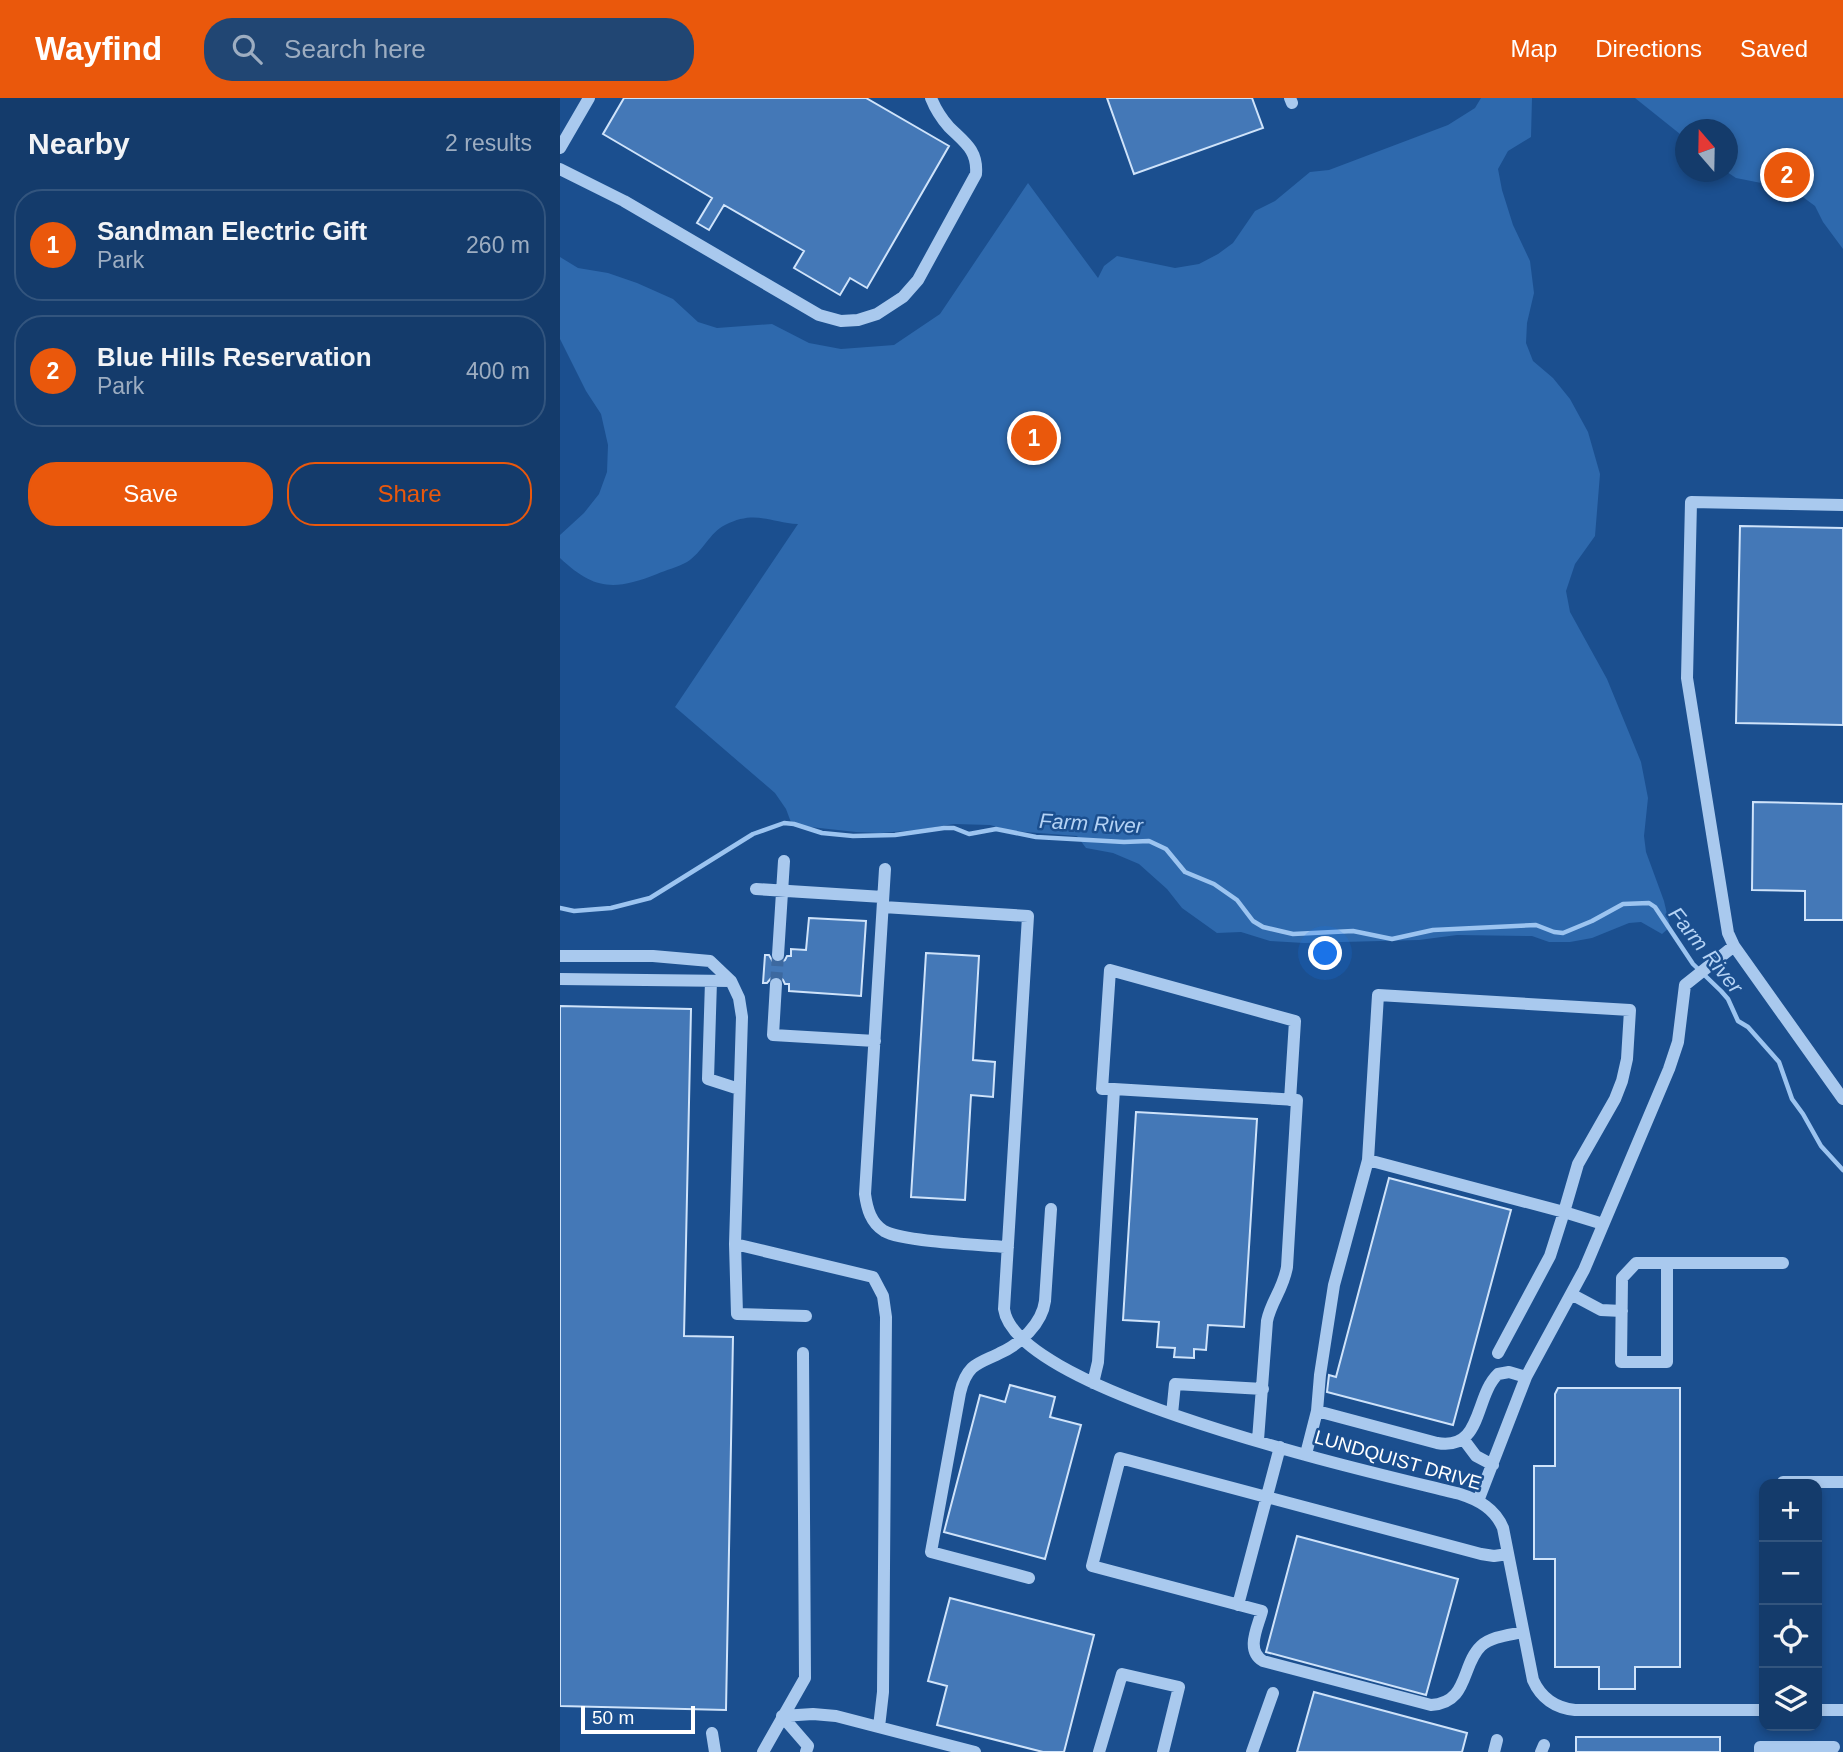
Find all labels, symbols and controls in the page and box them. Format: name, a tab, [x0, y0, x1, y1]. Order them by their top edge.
search box	[204, 18, 694, 81]
text: Wayfind	[35, 30, 162, 67]
icon: search	[228, 30, 266, 68]
text: Search here	[284, 34, 426, 64]
text: Map	[1511, 35, 1557, 62]
text: Directions	[1595, 35, 1702, 62]
text: Saved	[1740, 35, 1808, 62]
north arrow	[1675, 119, 1738, 182]
text: Nearby	[28, 127, 130, 160]
text: 2 results	[445, 130, 532, 156]
pin: 2	[1764, 149, 1810, 201]
text: Sandman Electric Gift	[97, 216, 367, 246]
text: 1	[47, 232, 59, 258]
text: 260 m	[466, 232, 530, 258]
text: Park	[97, 247, 144, 273]
text: Blue Hills Reservation	[97, 342, 372, 372]
text: 2	[47, 358, 59, 384]
text: 400 m	[466, 358, 530, 384]
text: Park	[97, 373, 144, 399]
pin: 1	[1011, 412, 1057, 464]
button: Save	[28, 462, 273, 526]
button: Share	[287, 462, 532, 526]
water label: Farm River	[1039, 809, 1144, 837]
water label: Farm River	[1664, 902, 1748, 998]
your location	[1308, 936, 1342, 970]
street label: LUNDQUIST DRIVE	[1312, 1426, 1484, 1494]
map controls	[1759, 1479, 1822, 1731]
button: +	[1759, 1479, 1822, 1542]
button: −	[1759, 1542, 1822, 1605]
button: locate	[1759, 1605, 1822, 1668]
button: layers	[1759, 1668, 1822, 1731]
scale bar	[581, 1703, 695, 1735]
text: 50 m	[592, 1707, 634, 1728]

